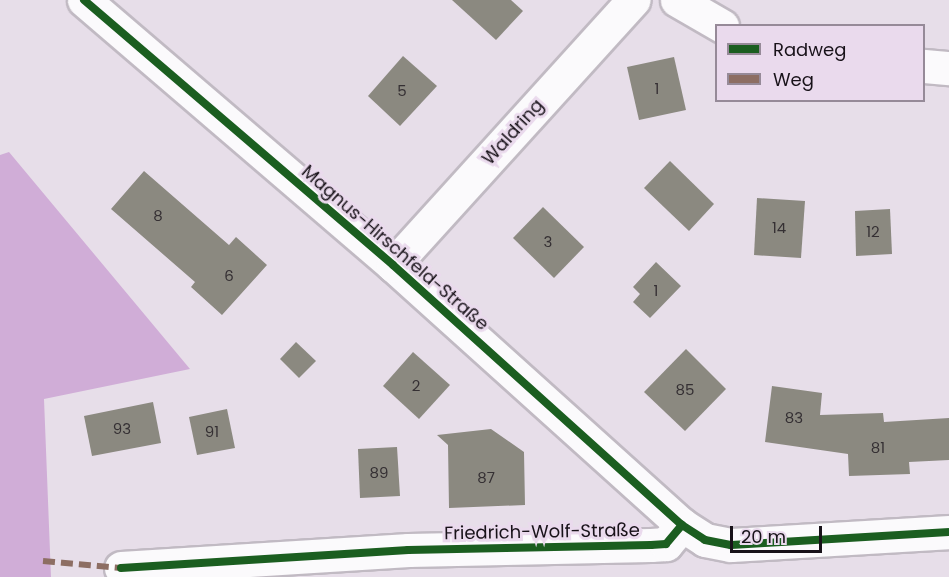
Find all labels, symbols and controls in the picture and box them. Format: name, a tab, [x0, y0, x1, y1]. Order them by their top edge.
legend	[715, 24, 925, 102]
text: Radweg	[773, 37, 846, 62]
text: Weg	[773, 67, 814, 92]
house number: 1	[655, 80, 659, 98]
house number: 5	[397, 82, 407, 100]
street label: Waldring	[478, 95, 548, 169]
street label: Magnus-Hirschfeld-Straße	[297, 161, 493, 335]
house number: 8	[153, 207, 163, 225]
house number: 14	[772, 219, 786, 237]
house number: 12	[866, 223, 880, 241]
house number: 3	[544, 233, 552, 251]
house number: 6	[224, 267, 234, 285]
house number: 1	[654, 282, 658, 300]
house number: 2	[412, 377, 420, 395]
house number: 85	[676, 381, 694, 399]
house number: 83	[785, 409, 803, 427]
house number: 93	[113, 420, 131, 438]
house number: 91	[205, 423, 219, 441]
house number: 81	[871, 439, 885, 457]
house number: 89	[370, 464, 388, 482]
house number: 87	[477, 469, 495, 487]
scale bar	[733, 514, 824, 552]
street label: Friedrich-Wolf-Straße	[444, 519, 640, 545]
text: 20 m	[741, 524, 786, 549]

